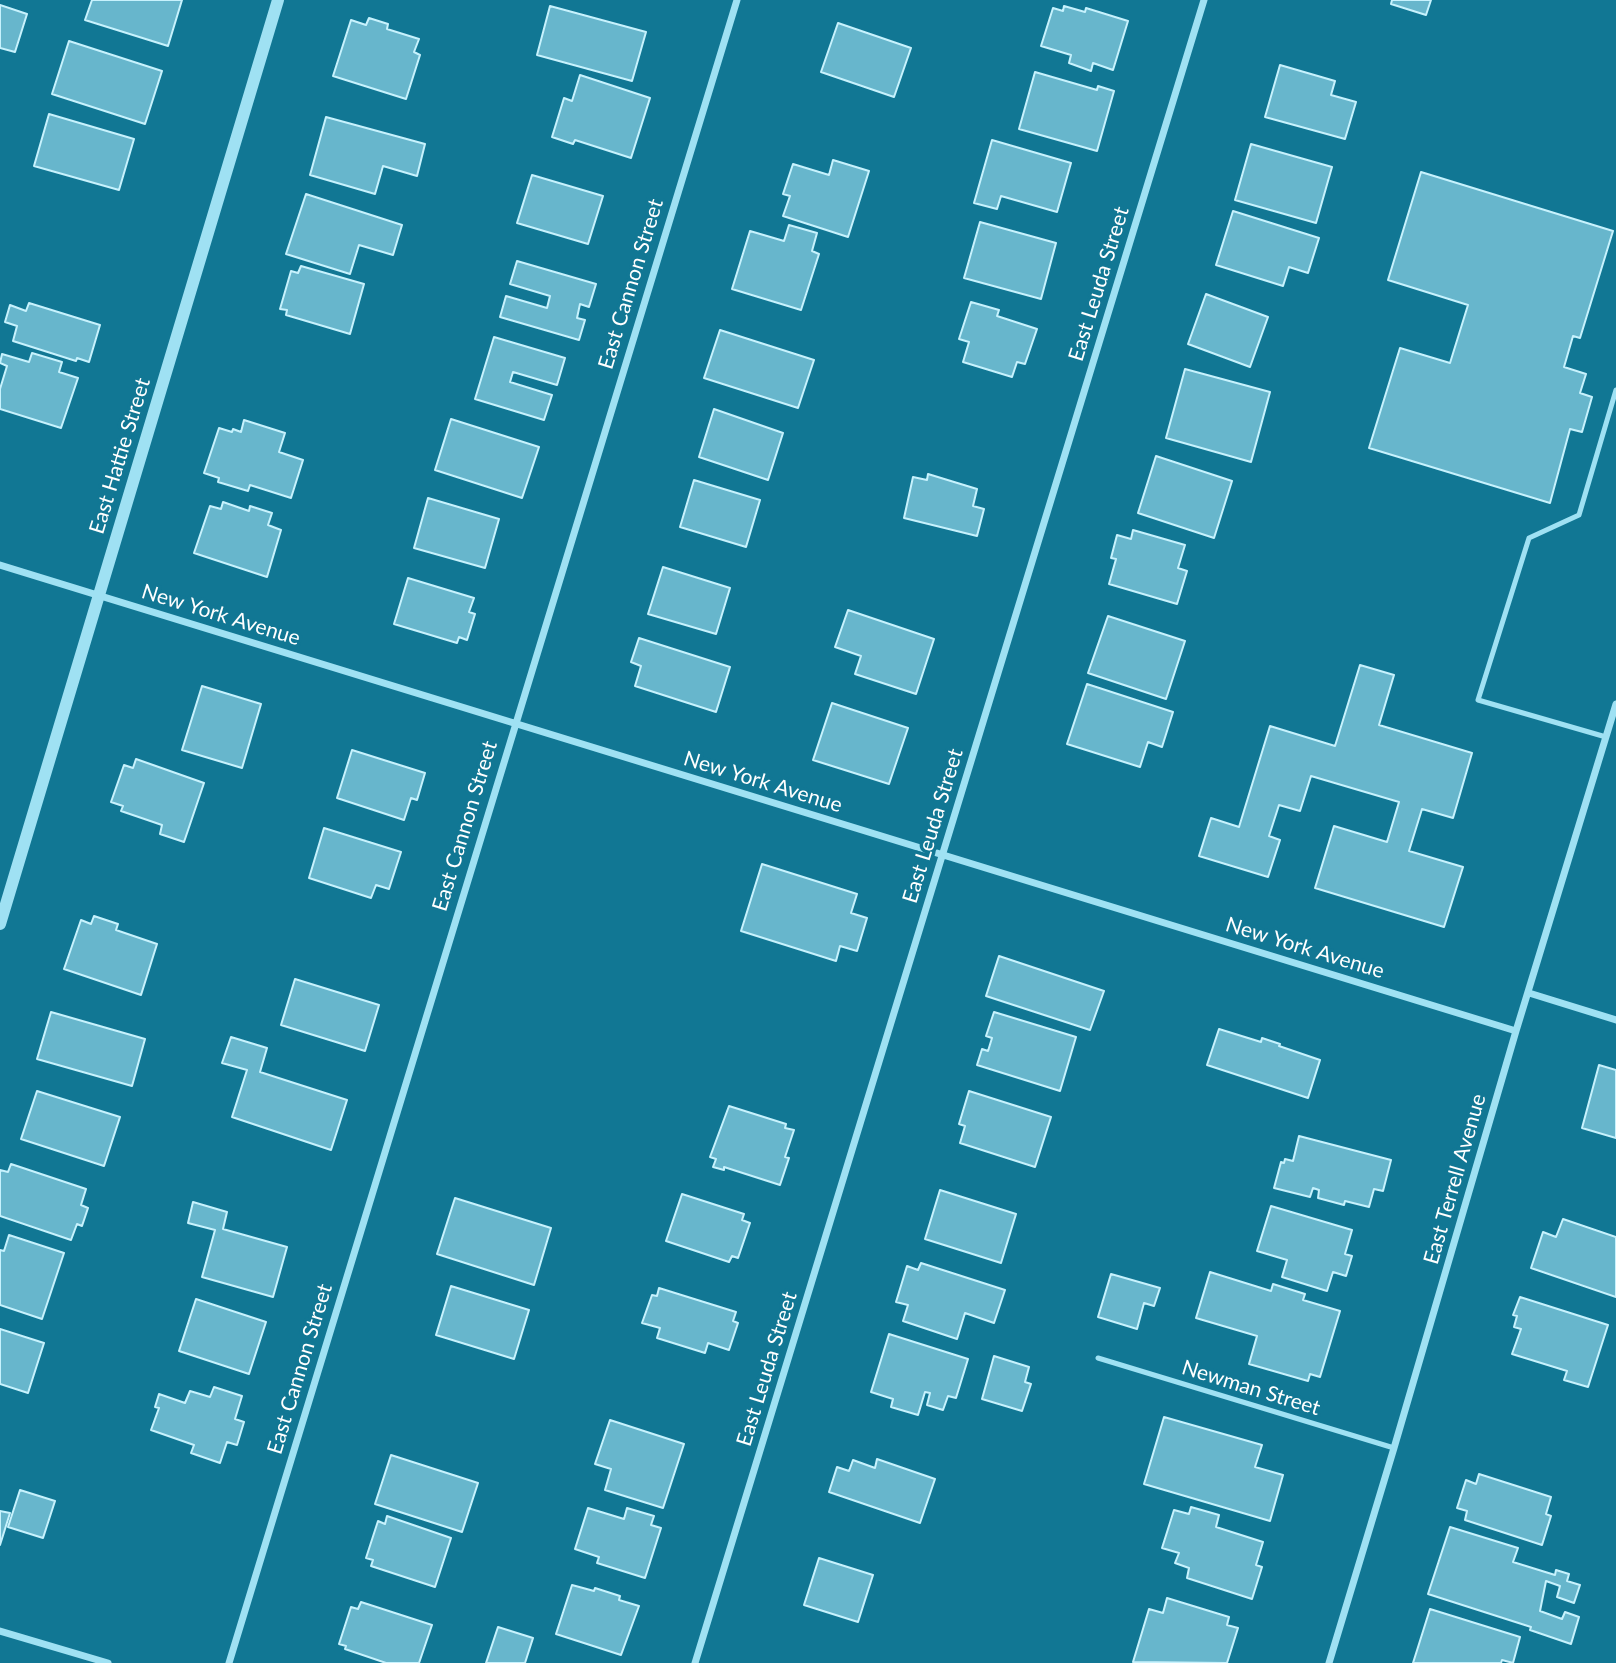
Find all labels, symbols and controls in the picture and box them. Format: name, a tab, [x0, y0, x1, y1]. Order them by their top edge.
street label: East Cannon Street	[593, 196, 669, 372]
street label: East Leuda Street	[1064, 204, 1134, 364]
street label: East Hattie Street	[84, 375, 156, 537]
street label: New York Avenue	[139, 579, 303, 651]
street label: East Cannon Street	[427, 738, 503, 914]
street label: New York Avenue	[681, 746, 845, 818]
street label: East Leuda Street	[898, 746, 968, 906]
street label: New York Avenue	[1223, 912, 1387, 984]
street label: East Terrell Avenue	[1419, 1091, 1491, 1267]
street label: East Cannon Street	[262, 1281, 338, 1457]
street label: East Leuda Street	[732, 1289, 802, 1449]
street label: Newman Street	[1179, 1355, 1323, 1421]

